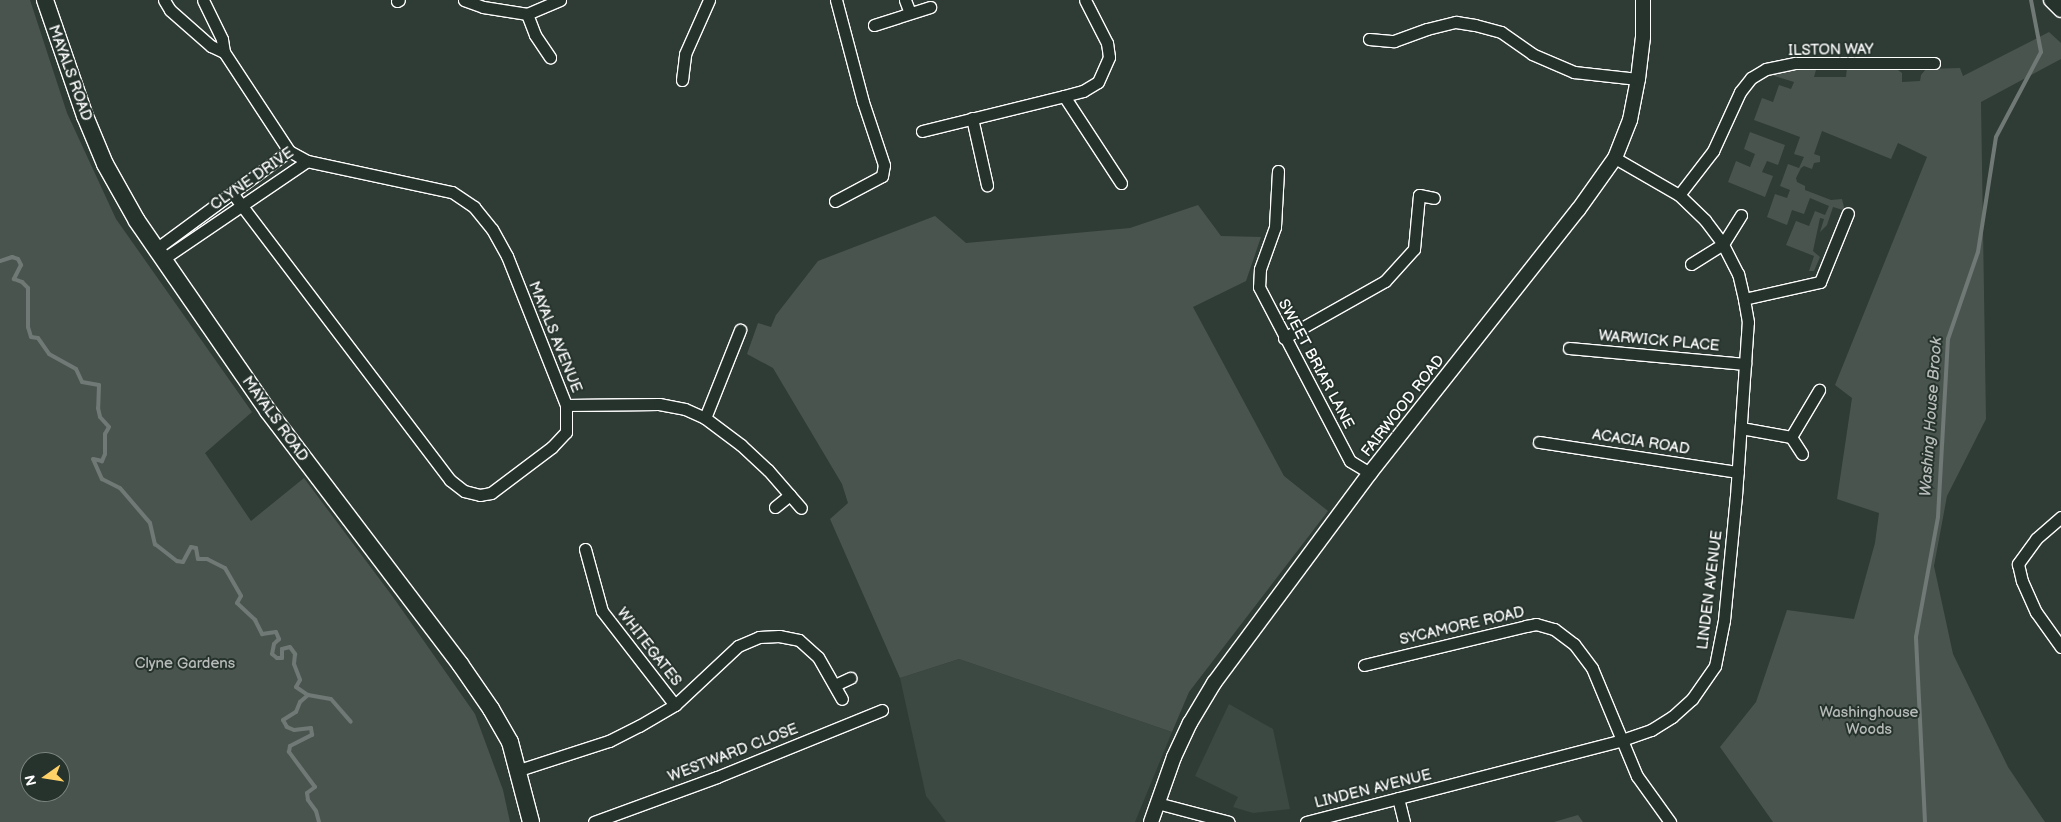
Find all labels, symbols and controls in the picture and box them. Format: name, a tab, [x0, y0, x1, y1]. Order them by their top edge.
street label: MAYALS ROAD	[44, 23, 96, 123]
street label: ILSTON WAY	[1788, 40, 1874, 60]
street label: CLYNE DRIVE	[207, 144, 297, 214]
street label: MAYALS AVENUE	[525, 279, 585, 395]
street label: SWEET BRIAR LANE	[1274, 296, 1358, 432]
street label: WARWICK PLACE	[1598, 327, 1720, 355]
water label: Washing House Brook	[1917, 337, 1947, 497]
street label: FAIRWOOD ROAD	[1358, 352, 1448, 460]
street label: MAYALS ROAD	[238, 373, 312, 465]
street label: ACACIA ROAD	[1591, 425, 1691, 459]
street label: LINDEN AVENUE	[1694, 529, 1726, 651]
street label: SYCAMORE ROAD	[1398, 603, 1526, 649]
street label: WHITEGATES	[613, 604, 685, 690]
park label: Clyne Gardens	[135, 655, 235, 673]
park label: Washinghouse Woods	[1820, 703, 1918, 738]
street label: WESTWARD CLOSE	[665, 720, 801, 786]
north arrow	[20, 752, 70, 802]
street label: LINDEN AVENUE	[1313, 766, 1433, 812]
text: N	[21, 773, 40, 787]

